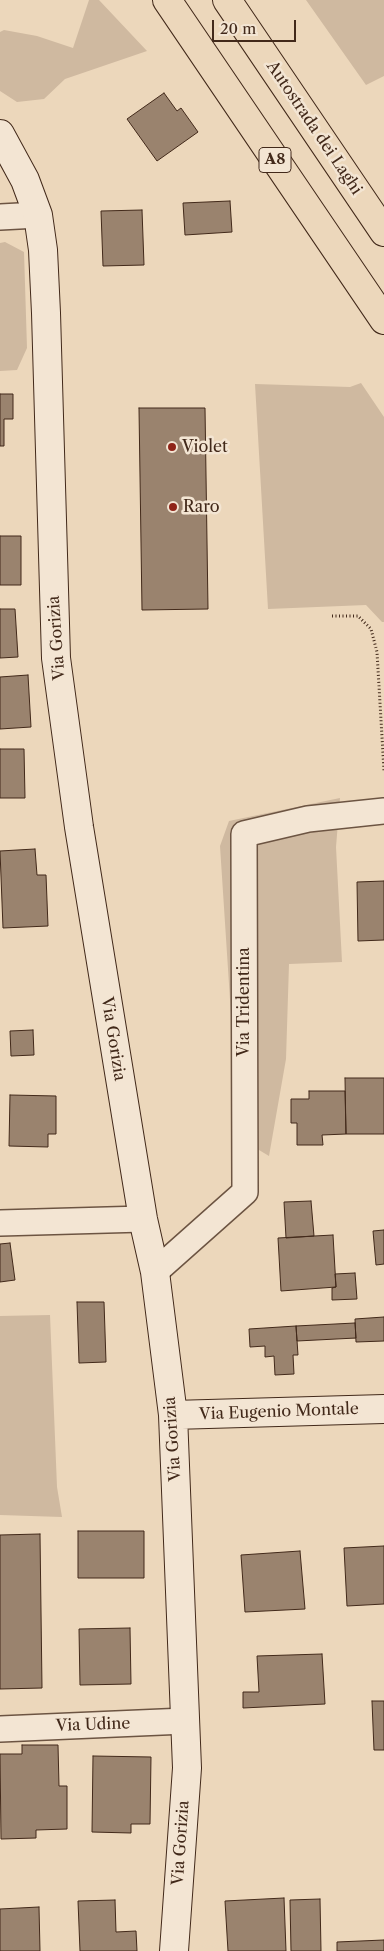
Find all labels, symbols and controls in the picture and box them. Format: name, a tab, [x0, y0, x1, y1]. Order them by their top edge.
scale bar	[214, 10, 298, 42]
text: 20 m	[220, 19, 256, 38]
street label: Autostrada dei Laghi	[262, 58, 366, 198]
road number: A8	[259, 148, 291, 172]
place label: Violet	[182, 437, 228, 457]
marker: Violet	[166, 441, 178, 453]
place label: Raro	[183, 497, 219, 517]
marker: Raro	[167, 501, 179, 513]
street label: Via Gorizia	[44, 595, 70, 681]
street label: Via Tridentina	[234, 947, 254, 1057]
street label: Via Gorizia	[97, 996, 129, 1082]
street label: Via Gorizia	[160, 1396, 186, 1482]
street label: Via Eugenio Montale	[199, 1400, 359, 1424]
street label: Via Udine	[55, 1714, 131, 1736]
street label: Via Gorizia	[168, 1800, 194, 1886]

